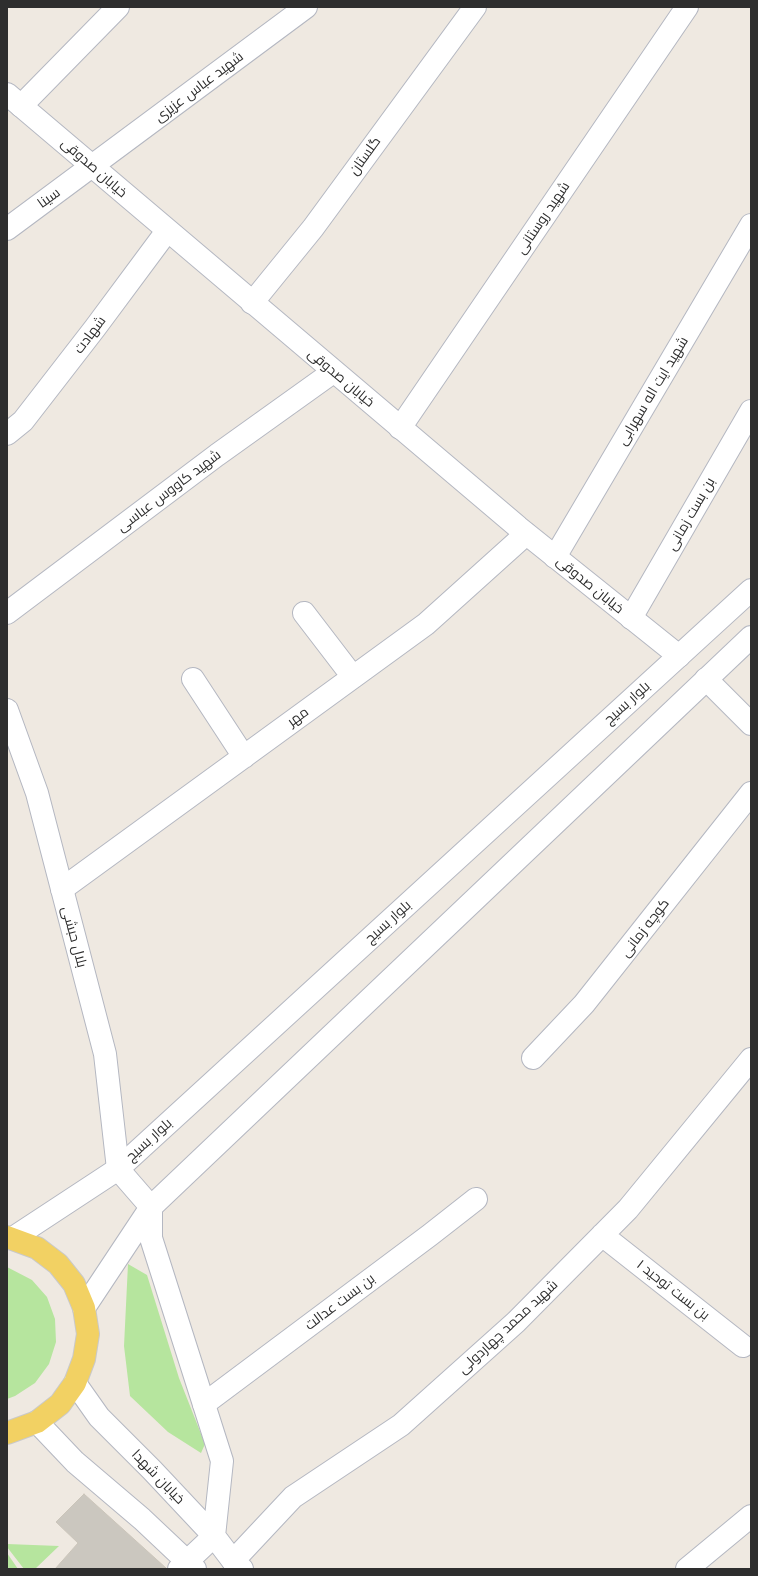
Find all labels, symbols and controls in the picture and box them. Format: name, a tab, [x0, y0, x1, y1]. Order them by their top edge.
street label: شهید عباس عزیزی	[151, 48, 247, 126]
street label: گلستان	[345, 134, 385, 178]
street label: خیابان صدوقی	[58, 135, 130, 201]
street label: شهید روستانی	[513, 179, 573, 257]
street label: سینا	[34, 184, 64, 212]
street label: شهادت	[70, 313, 110, 357]
street label: شهید ایت اله سهرابی	[614, 334, 692, 448]
street label: خیابان صدوقی	[304, 345, 378, 411]
street label: شهید کاووس عباسی	[114, 446, 224, 536]
street label: بن بست زمانی	[663, 474, 719, 554]
street label: خیابان صدوقی	[553, 553, 627, 617]
street label: بلوار بسیج	[600, 678, 654, 728]
street label: مهر	[284, 704, 312, 730]
street label: کوچه زمانی	[617, 895, 673, 961]
street label: بلوار بسیج	[361, 897, 415, 947]
street label: بلال حبشی	[58, 905, 90, 969]
street label: بلوار بسیج	[122, 1115, 176, 1165]
street label: بن بست توحید ۱	[633, 1256, 713, 1324]
street label: بن بست عدالت	[302, 1270, 378, 1334]
street label: شهید محمد چهاردولی	[455, 1276, 561, 1378]
street label: خیابان شهدا	[128, 1446, 188, 1508]

